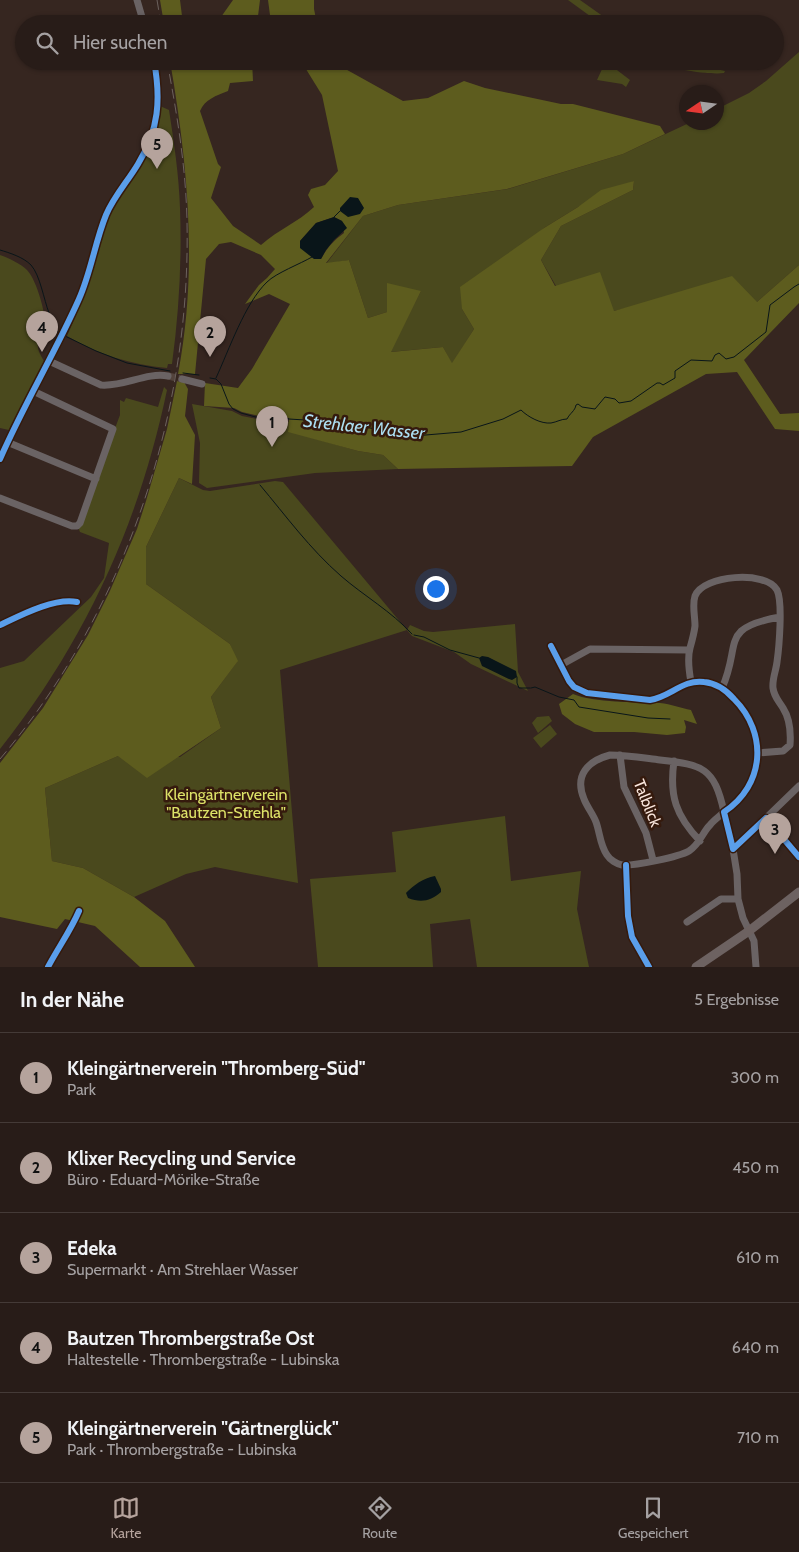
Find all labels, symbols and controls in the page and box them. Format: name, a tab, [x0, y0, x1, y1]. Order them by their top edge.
search box	[15, 15, 784, 70]
icon: search	[33, 29, 61, 57]
text: Hier suchen	[73, 31, 167, 54]
north arrow	[679, 85, 724, 130]
pin: 5	[141, 128, 173, 169]
pin: 4	[26, 311, 58, 352]
pin: 2	[194, 316, 226, 357]
pin: 1	[256, 406, 288, 447]
water label: Strehlaer Wasser	[302, 410, 427, 444]
your location	[423, 576, 449, 602]
street label: Talblick	[629, 777, 666, 830]
park label: Kleingärtnerverein "Bautzen-Strehla"	[165, 785, 287, 822]
pin: 3	[759, 813, 791, 854]
text: In der Nähe	[20, 987, 124, 1012]
text: 5 Ergebnisse	[694, 990, 779, 1009]
text: Kleingärtnerverein "Thromberg-Süd"	[67, 1057, 366, 1080]
text: 1	[33, 1068, 39, 1087]
text: 300 m	[730, 1068, 779, 1087]
text: Park	[67, 1080, 96, 1099]
text: Klixer Recycling und Service	[67, 1147, 296, 1170]
text: 2	[32, 1158, 40, 1177]
text: 450 m	[732, 1158, 779, 1177]
text: Büro · Eduard-Mörike-Straße	[67, 1170, 260, 1189]
text: Edeka	[67, 1237, 117, 1260]
text: 3	[32, 1248, 40, 1267]
text: 610 m	[736, 1248, 779, 1267]
text: Supermarkt · Am Strehlaer Wasser	[67, 1260, 298, 1279]
text: Bautzen Thrombergstraße Ost	[67, 1327, 314, 1350]
text: 4	[31, 1338, 41, 1357]
text: 640 m	[732, 1338, 779, 1357]
text: Haltestelle · Thrombergstraße - Lubinska	[67, 1350, 340, 1369]
text: Kleingärtnerverein "Gärtnerglück"	[67, 1417, 339, 1440]
text: 5	[32, 1428, 40, 1447]
text: 710 m	[737, 1428, 779, 1447]
text: Park · Thrombergstraße - Lubinska	[67, 1440, 297, 1459]
tab: Karte	[110, 1494, 141, 1542]
tab: Route	[362, 1494, 397, 1542]
tab: Gespeichert	[618, 1494, 689, 1542]

